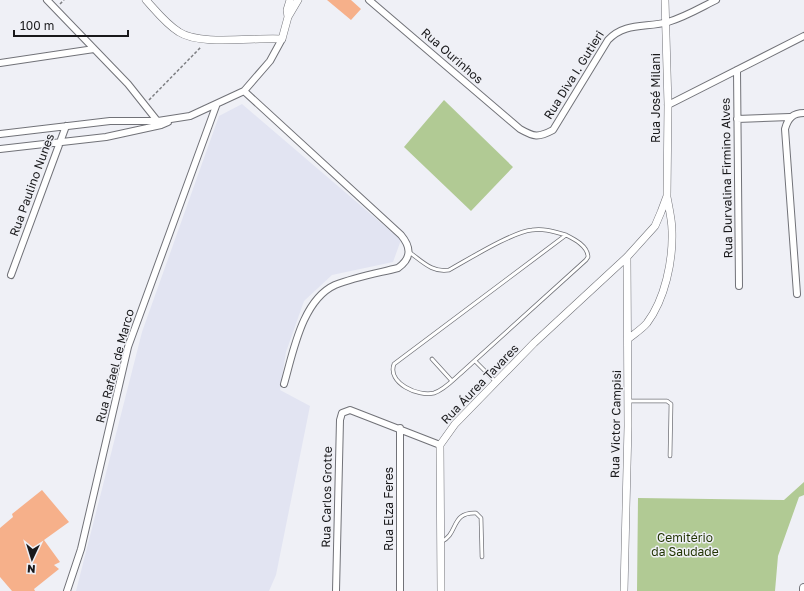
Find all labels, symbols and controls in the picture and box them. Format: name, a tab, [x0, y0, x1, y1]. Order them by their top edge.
scale bar	[14, 12, 128, 38]
text: 100 m	[20, 18, 54, 33]
street label: Rua Ourinhos	[418, 25, 486, 87]
street label: Rua Diva I. Gutieri	[540, 28, 607, 122]
street label: Rua José Milani	[648, 53, 663, 143]
street label: Rua Durvalina Firmino Alves	[718, 98, 735, 258]
street label: Rua Paulino Nunes	[6, 131, 57, 238]
street label: Rua Rafael de Marco	[92, 307, 137, 424]
street label: Rua Áurea Tavares	[438, 341, 522, 427]
street label: Rua Victor Campisi	[607, 370, 624, 478]
street label: Rua Carlos Grotte	[318, 446, 335, 548]
street label: Rua Elza Feres	[381, 467, 396, 551]
park label: Cemitério da Saudade	[651, 530, 719, 559]
north arrow	[12, 539, 52, 579]
text: N	[27, 563, 36, 576]

